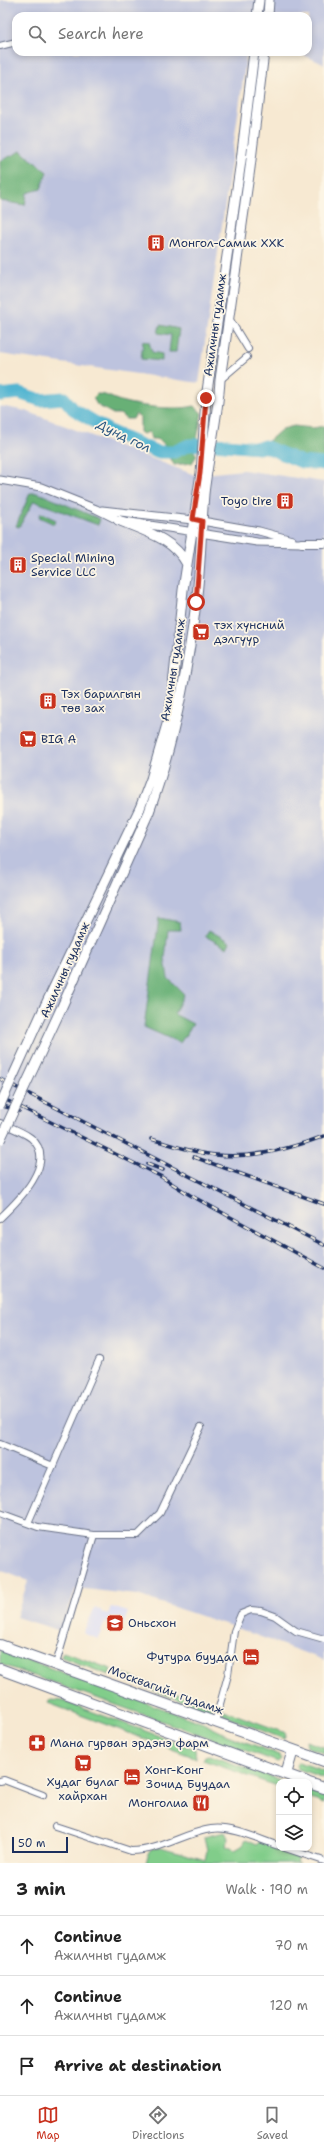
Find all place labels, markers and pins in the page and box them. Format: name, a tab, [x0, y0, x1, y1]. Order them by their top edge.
building icon: Монгол-Самик ХХК	[146, 233, 166, 253]
place label: Монгол-Самик ХХК	[169, 235, 284, 251]
building icon: Toyo tire	[275, 491, 295, 511]
place label: Toyo tire	[221, 493, 272, 509]
place label: Special Mining Service LLC	[31, 550, 115, 580]
building icon: Special Mining Service LLC	[8, 555, 28, 575]
place label: тэх хүнсний дэлгүүр	[214, 617, 285, 647]
supermarket icon: тэх хүнсний дэлгүүр	[191, 622, 211, 642]
place label: Тэх барилгын төв зах	[61, 686, 141, 716]
building icon: Тэх барилгын төв зах	[38, 691, 58, 711]
supermarket icon: BIG A	[18, 729, 38, 749]
place label: BIG A	[41, 731, 76, 747]
school or university icon: Оньсхон	[105, 1613, 125, 1633]
place label: Оньсхон	[128, 1615, 176, 1631]
hotel icon: Футура буудал	[241, 1647, 261, 1667]
place label: Футура буудал	[146, 1649, 238, 1665]
pharmacy icon: Мана гурван эрдэнэ фарм	[27, 1733, 47, 1753]
place label: Мана гурван эрдэнэ фарм	[50, 1735, 209, 1751]
supermarket icon: Худаг булаг хайрхан	[73, 1753, 93, 1773]
place label: Хонг-Kонг 3очид Буудал	[145, 1762, 230, 1792]
hotel icon: Хонг-Kонг 3очид Буудал	[122, 1767, 142, 1787]
place label: Худаг булаг хайрхан	[47, 1774, 120, 1804]
restaurant icon: Монголиа	[191, 1793, 211, 1813]
place label: Монголиа	[128, 1795, 189, 1811]

